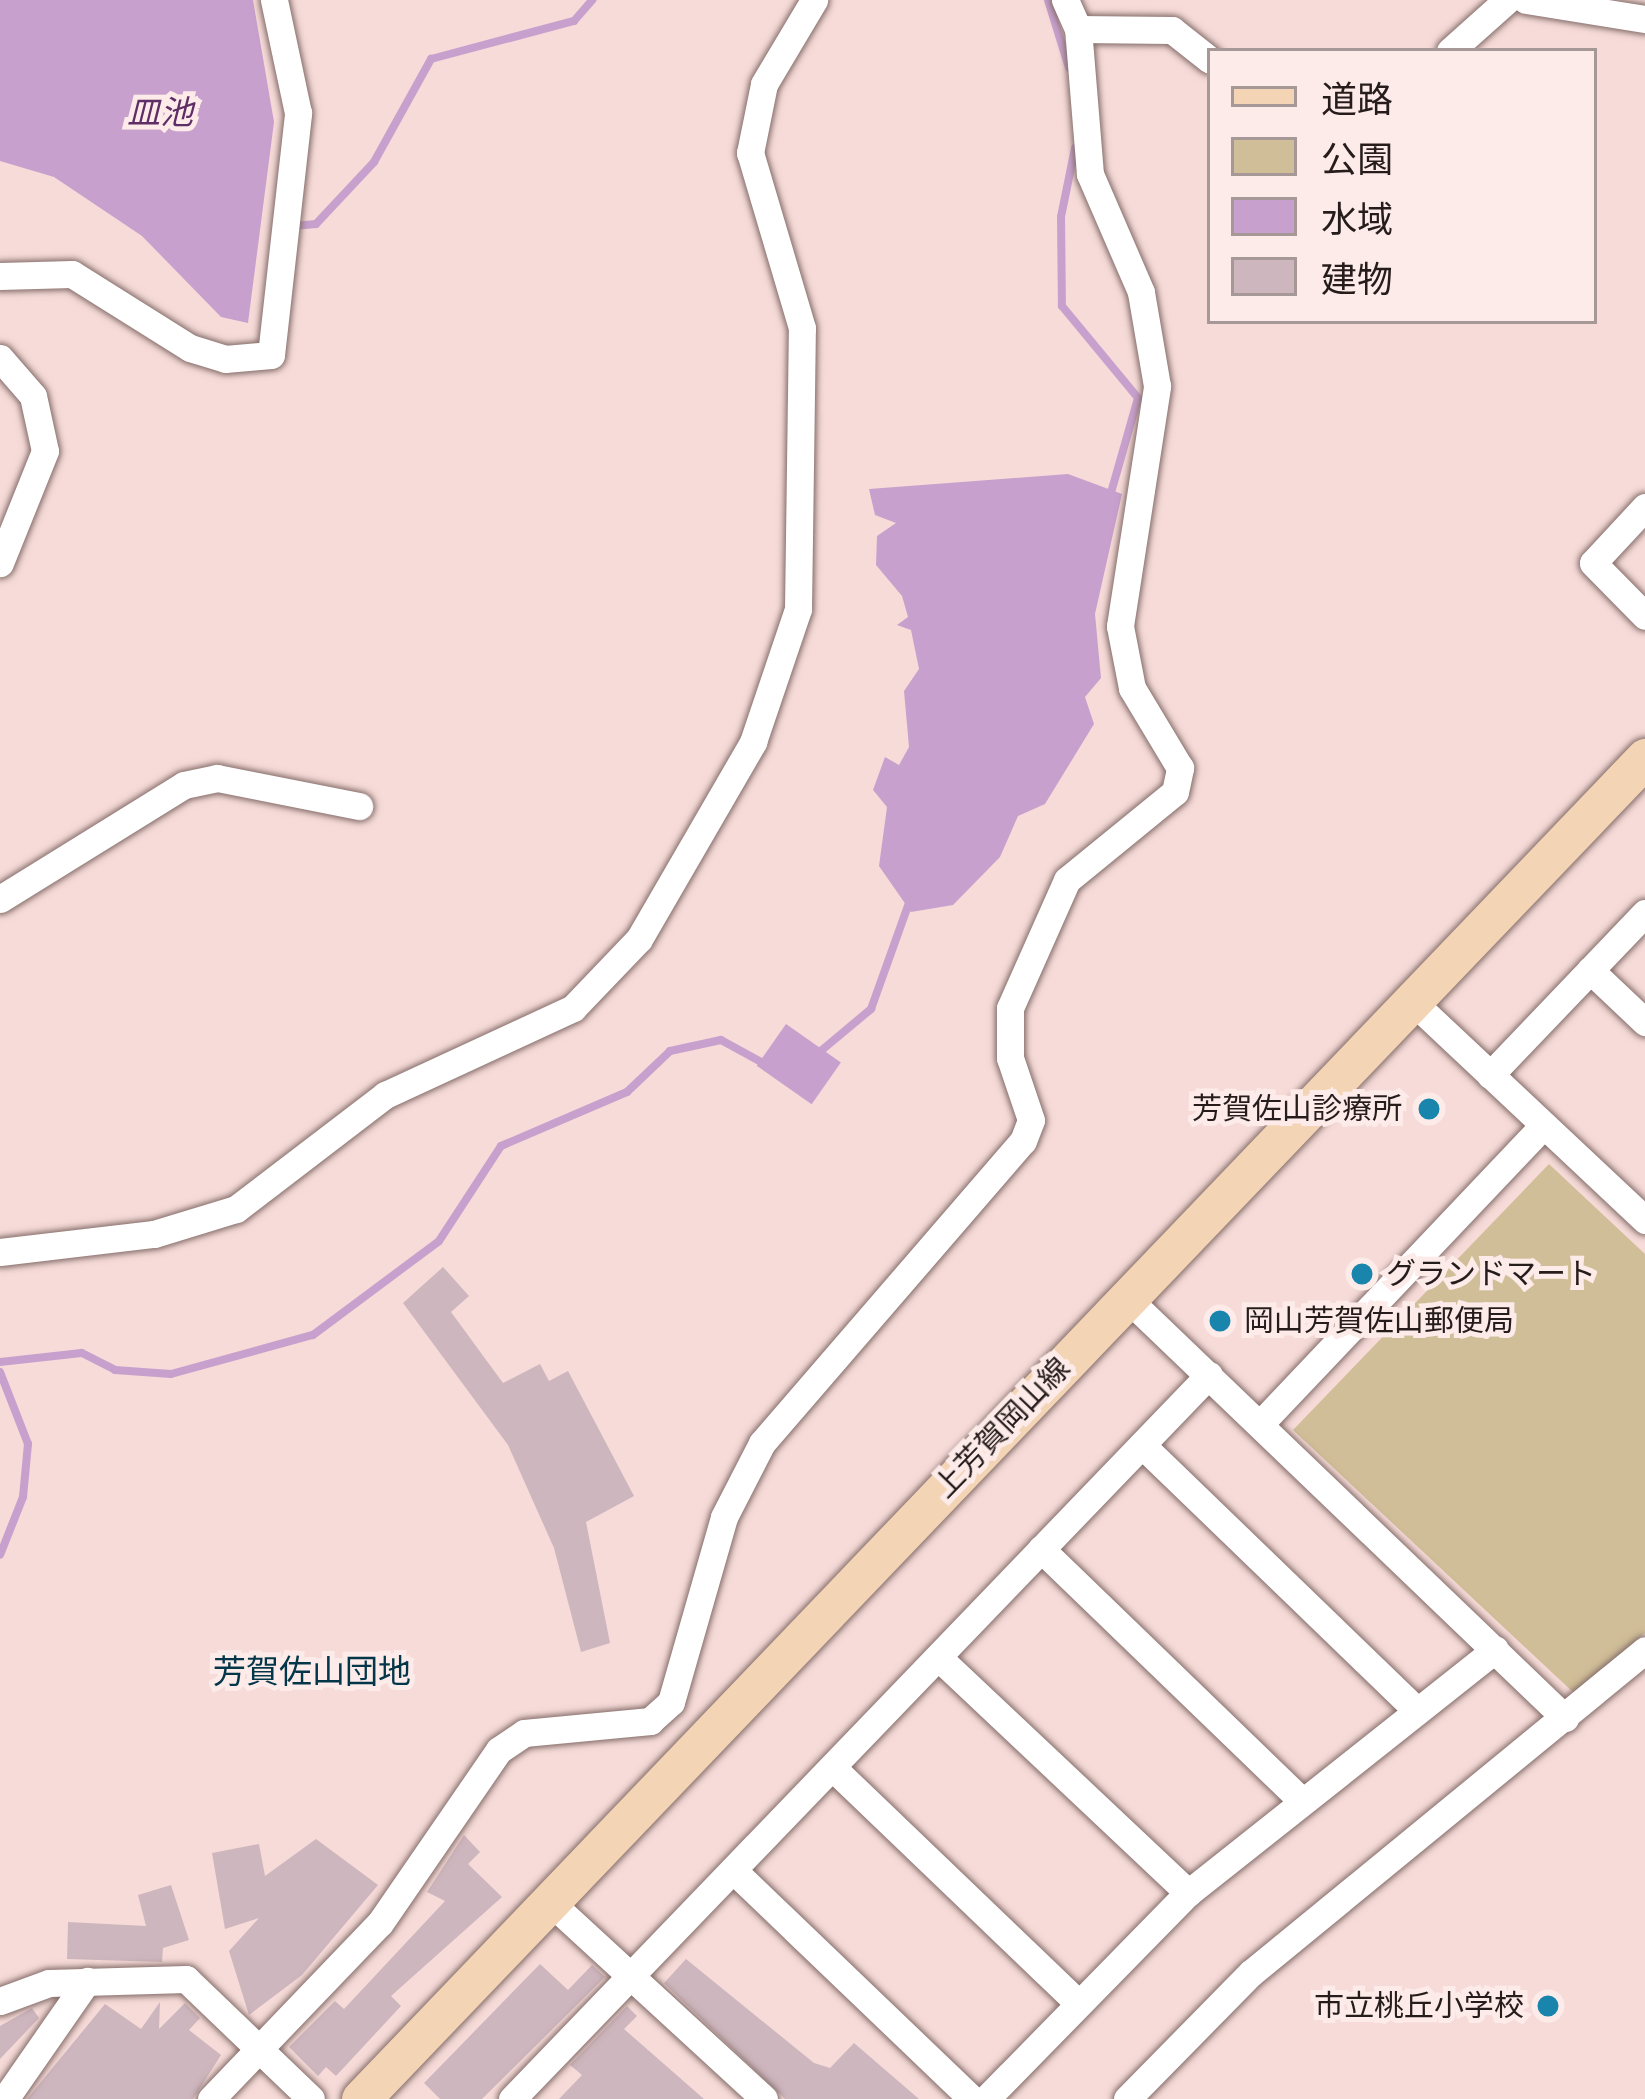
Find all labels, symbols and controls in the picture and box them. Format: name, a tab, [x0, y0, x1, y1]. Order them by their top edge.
legend	[1207, 48, 1597, 324]
text: 道路	[1321, 80, 1393, 120]
water label: 皿池	[127, 93, 193, 133]
text: 公園	[1321, 140, 1393, 180]
text: 水域	[1321, 200, 1393, 240]
text: 建物	[1321, 260, 1393, 300]
place label: 芳賀佐山診療所	[1192, 1091, 1402, 1127]
marker: 芳賀佐山診療所	[1413, 1093, 1445, 1125]
place label: グランドマート	[1386, 1256, 1596, 1292]
marker: グランドマート	[1349, 1261, 1375, 1287]
place label: 岡山芳賀佐山郵便局	[1244, 1303, 1514, 1339]
marker: 岡山芳賀佐山郵便局	[1207, 1308, 1233, 1334]
street label: 上芳賀岡山線	[927, 1351, 1077, 1505]
district label: 芳賀佐山団地	[213, 1652, 411, 1692]
place label: 市立桃丘小学校	[1314, 1988, 1524, 2024]
marker: 市立桃丘小学校	[1535, 1993, 1561, 2019]

